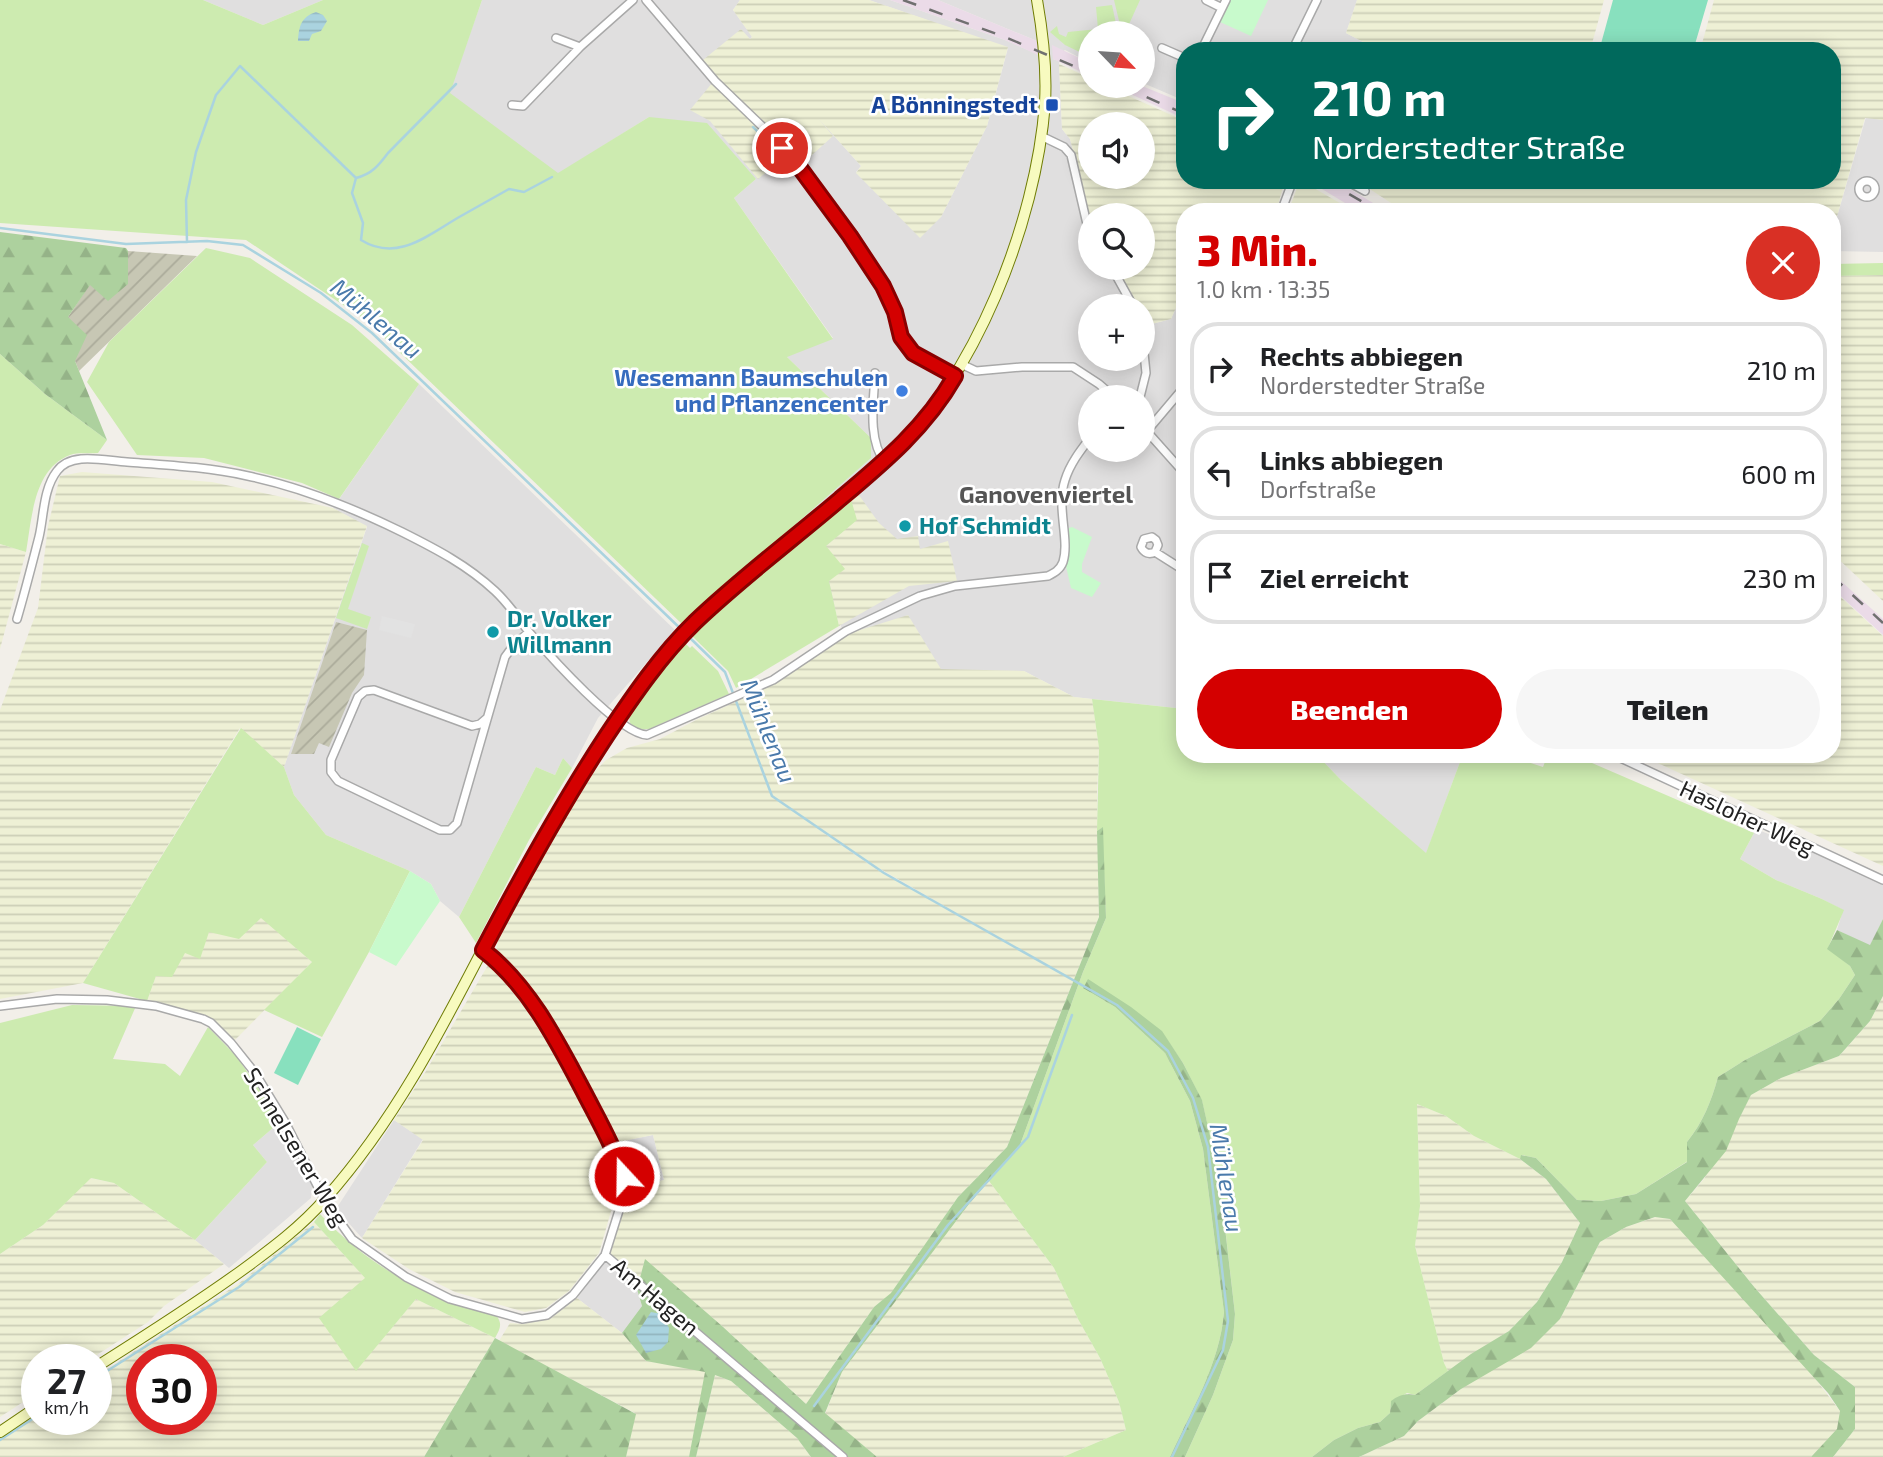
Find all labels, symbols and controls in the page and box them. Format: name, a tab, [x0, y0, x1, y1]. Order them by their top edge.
north arrow	[1078, 21, 1155, 98]
map controls	[1078, 21, 1155, 462]
text: 210 m	[1312, 67, 1446, 126]
icon: right	[1197, 70, 1288, 161]
place label: A Bönningstedt	[871, 90, 1038, 118]
marker: A Bönningstedt	[1044, 97, 1060, 113]
button: sound	[1078, 112, 1155, 189]
pin	[752, 118, 812, 178]
text: Norderstedter Straße	[1312, 127, 1625, 165]
icon: arrive	[763, 129, 801, 167]
button: search	[1078, 203, 1155, 280]
text: 3 Min.	[1197, 224, 1318, 274]
button: close	[1746, 226, 1820, 300]
water label: Mühlenau	[326, 272, 428, 364]
text: 1.0 km · 13:35	[1197, 275, 1330, 303]
button: +	[1078, 294, 1155, 371]
text: Rechts abbiegen	[1260, 340, 1463, 371]
icon: right	[1201, 350, 1239, 388]
text: 210 m	[1747, 354, 1816, 385]
place label: Wesemann Baumschulen und Pflanzencenter	[614, 363, 888, 417]
text: Norderstedter Straße	[1260, 371, 1485, 399]
marker: Wesemann Baumschulen und Pflanzencenter	[894, 383, 910, 399]
button: −	[1078, 385, 1155, 462]
text: Links abbiegen	[1260, 444, 1444, 475]
icon: left	[1201, 454, 1239, 492]
text: 600 m	[1741, 458, 1816, 489]
text: Dorfstraße	[1260, 475, 1376, 503]
district label: Ganovenviertel	[959, 479, 1133, 508]
place label: Hof Schmidt	[919, 511, 1051, 539]
marker: Hof Schmidt	[897, 518, 913, 534]
icon: arrive	[1201, 558, 1239, 596]
text: Ziel erreicht	[1260, 562, 1409, 593]
text: 230 m	[1743, 562, 1816, 593]
place label: Dr. Volker Willmann	[507, 604, 612, 658]
marker: Dr. Volker Willmann	[485, 624, 501, 640]
button: Beenden	[1197, 669, 1502, 749]
button: Teilen	[1516, 669, 1820, 749]
water label: Mühlenau	[735, 674, 803, 787]
street label: Hasloher Weg	[1676, 774, 1819, 861]
street label: Schnelsener Weg	[239, 1062, 355, 1231]
water label: Mühlenau	[1205, 1121, 1250, 1234]
position arrow	[587, 1139, 661, 1213]
street label: Am Hagen	[606, 1251, 705, 1341]
speed limit sign: 30	[126, 1344, 217, 1435]
text: 27	[47, 1359, 86, 1401]
text: km/h	[44, 1396, 89, 1418]

